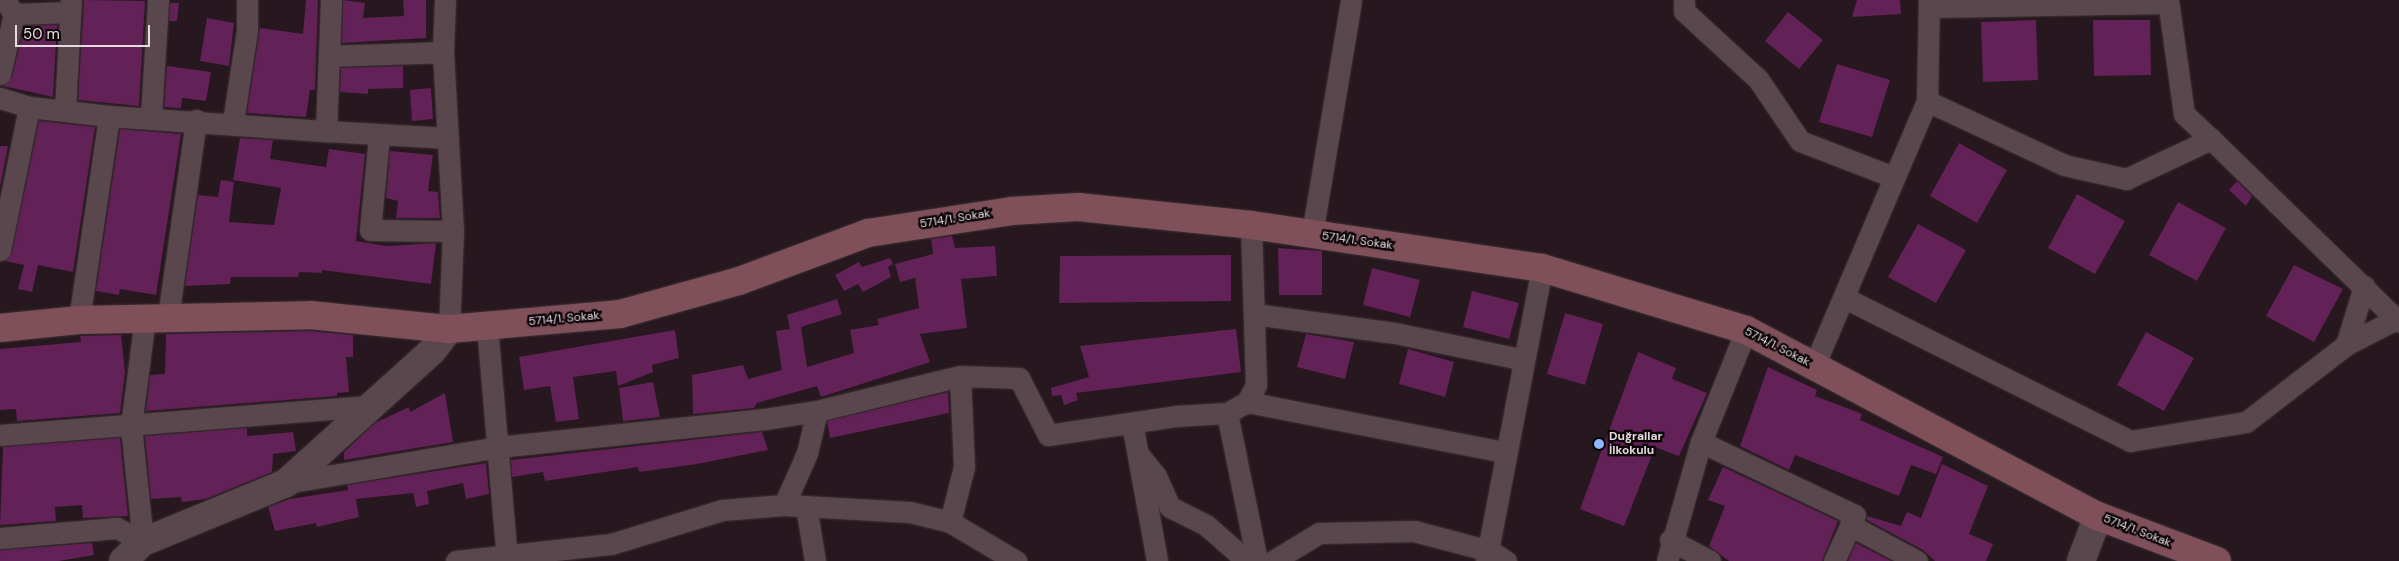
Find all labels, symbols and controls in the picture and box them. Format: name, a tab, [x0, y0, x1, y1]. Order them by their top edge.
scale bar	[18, 15, 152, 47]
text: 50 m	[23, 24, 60, 44]
street label: 5714/1. Sokak	[919, 206, 991, 232]
street label: 5714/1. Sokak	[1321, 229, 1393, 253]
street label: 5714/1. Sokak	[528, 309, 600, 329]
street label: 5714/1. Sokak	[1742, 324, 1812, 370]
place label: Duğrallar İlkokulu	[1609, 430, 1662, 458]
marker: Duğrallar İlkokulu	[1593, 438, 1605, 450]
street label: 5714/1. Sokak	[2101, 512, 2173, 550]

